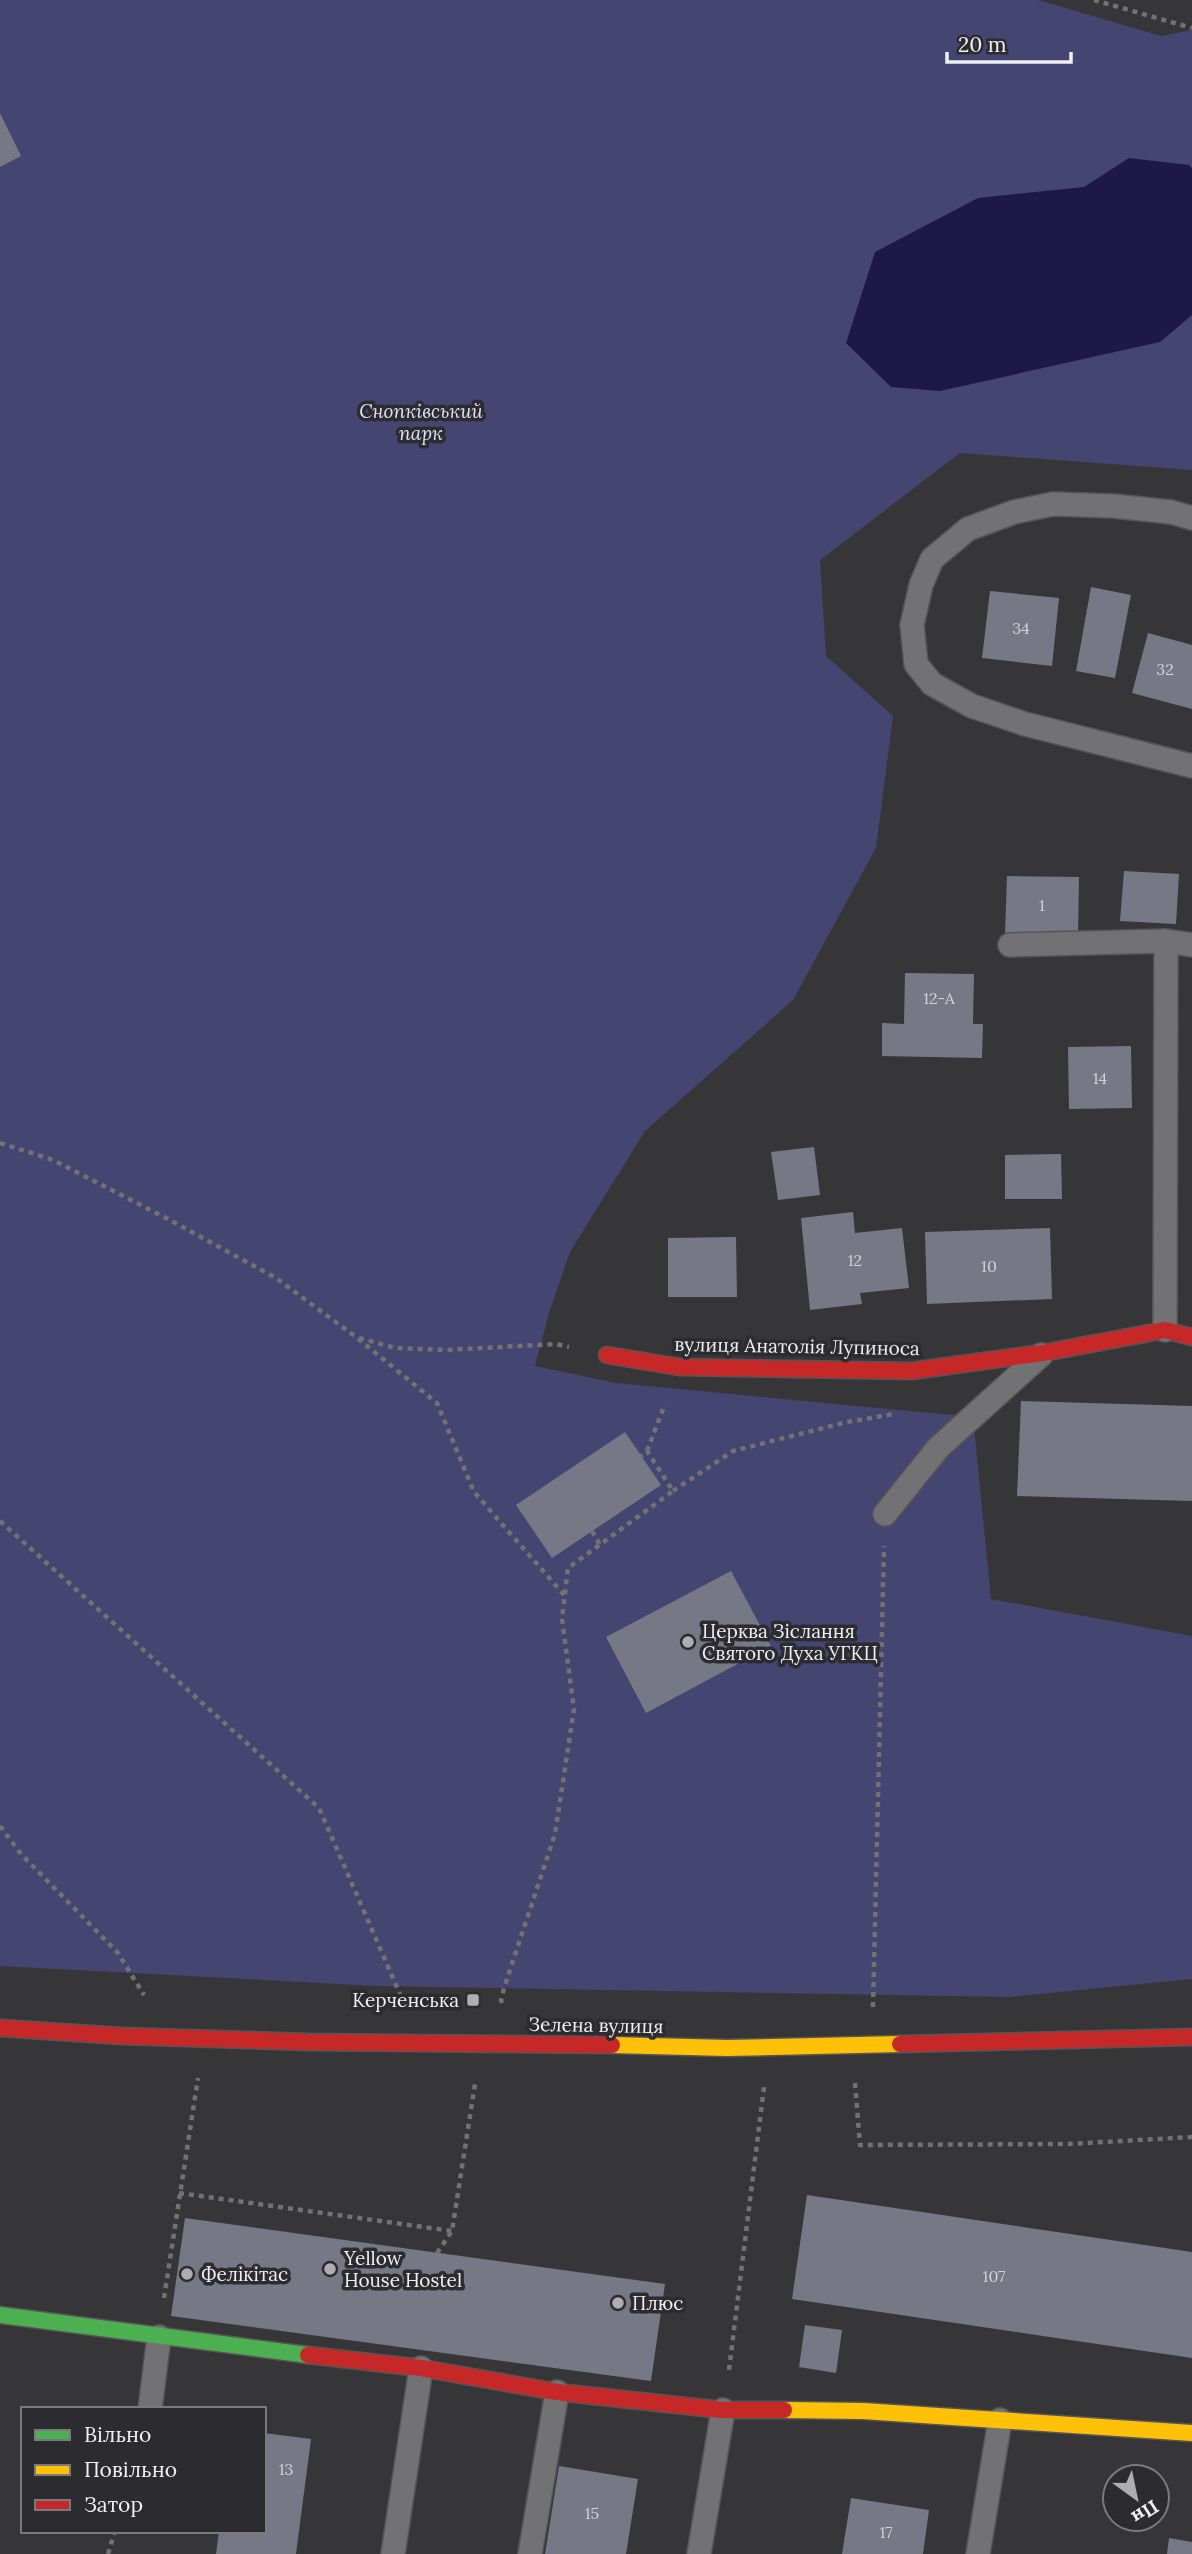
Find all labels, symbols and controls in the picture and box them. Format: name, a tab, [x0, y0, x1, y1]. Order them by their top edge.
scale bar	[947, 21, 1071, 65]
text: 20 m	[958, 31, 1007, 58]
park label: Снопківський парк	[359, 399, 483, 445]
house number: 34	[1012, 618, 1030, 638]
house number: 32	[1156, 659, 1174, 679]
house number: 1	[1039, 895, 1045, 915]
house number: 12-А	[923, 988, 956, 1008]
house number: 14	[1093, 1068, 1108, 1088]
house number: 12	[848, 1250, 862, 1270]
house number: 10	[981, 1256, 997, 1276]
street label: вулиця Анатолія Лупиноса	[674, 1332, 920, 1360]
place label: Церква Зіслання Святого Духа УГКЦ	[702, 1619, 878, 1665]
marker: Церква Зіслання Святого Духа УГКЦ	[680, 1634, 696, 1650]
place label: Керченська	[352, 1988, 459, 2012]
marker: Керченська	[465, 1992, 481, 2008]
street label: Зелена вулиця	[528, 2012, 664, 2038]
place label: Yellow House Hostel	[343, 2246, 462, 2292]
marker: Yellow House Hostel	[322, 2261, 338, 2277]
place label: Фелікітас	[201, 2262, 288, 2286]
marker: Фелікітас	[179, 2266, 195, 2282]
house number: 107	[983, 2266, 1006, 2286]
place label: Плюс	[632, 2291, 683, 2315]
marker: Плюс	[610, 2295, 626, 2311]
legend	[21, 2407, 266, 2533]
text: Вільно	[84, 2421, 151, 2448]
text: Повільно	[84, 2456, 177, 2483]
house number: 13	[279, 2459, 293, 2479]
north arrow	[1101, 2463, 1171, 2533]
text: Затор	[84, 2491, 143, 2518]
text: Пн	[1127, 2495, 1163, 2530]
house number: 15	[585, 2503, 599, 2523]
house number: 17	[879, 2522, 893, 2542]

